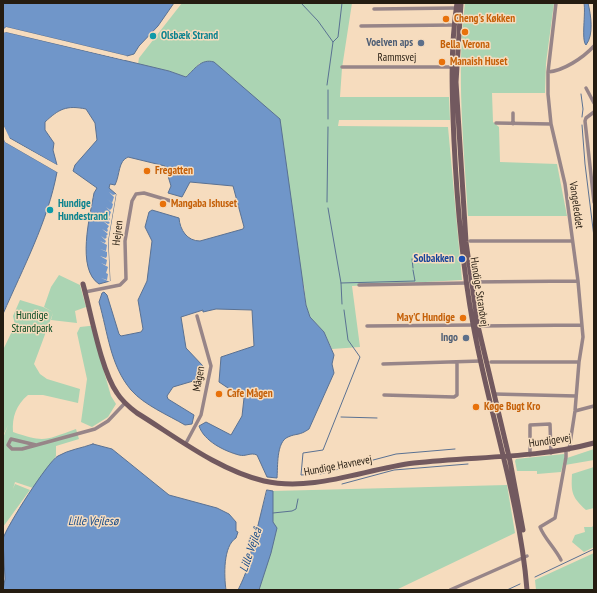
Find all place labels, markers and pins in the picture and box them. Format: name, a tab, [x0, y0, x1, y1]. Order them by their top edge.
place label: Cheng's Køkken	[454, 12, 515, 26]
marker: Cheng's Køkken	[441, 14, 451, 24]
marker: Bella Verona	[460, 27, 470, 37]
place label: Olsbæk Strand	[161, 29, 218, 43]
marker: Olsbæk Strand	[148, 31, 158, 41]
place label: Voelven aps	[366, 36, 413, 50]
marker: Voelven aps	[416, 38, 426, 48]
place label: Bella Verona	[440, 38, 490, 52]
place label: Manaish Huset	[450, 55, 507, 69]
marker: Manaish Huset	[437, 57, 447, 67]
place label: Fregatten	[155, 164, 193, 178]
marker: Fregatten	[142, 166, 152, 176]
place label: Hundige Hundestrand	[58, 197, 108, 223]
place label: Mangaba Ishuset	[171, 197, 237, 211]
marker: Mangaba Ishuset	[158, 199, 168, 209]
marker: Hundige Hundestrand	[45, 205, 55, 215]
place label: Solbakken	[414, 252, 454, 266]
marker: Solbakken	[457, 254, 467, 264]
place label: May'C Hundige	[397, 311, 455, 325]
marker: May'C Hundige	[458, 313, 468, 323]
place label: Ingo	[441, 331, 458, 345]
marker: Ingo	[461, 333, 471, 343]
place label: Cafe Mågen	[227, 387, 273, 401]
marker: Cafe Mågen	[214, 389, 224, 399]
place label: Køge Bugt Kro	[484, 400, 540, 414]
marker: Køge Bugt Kro	[471, 402, 481, 412]

